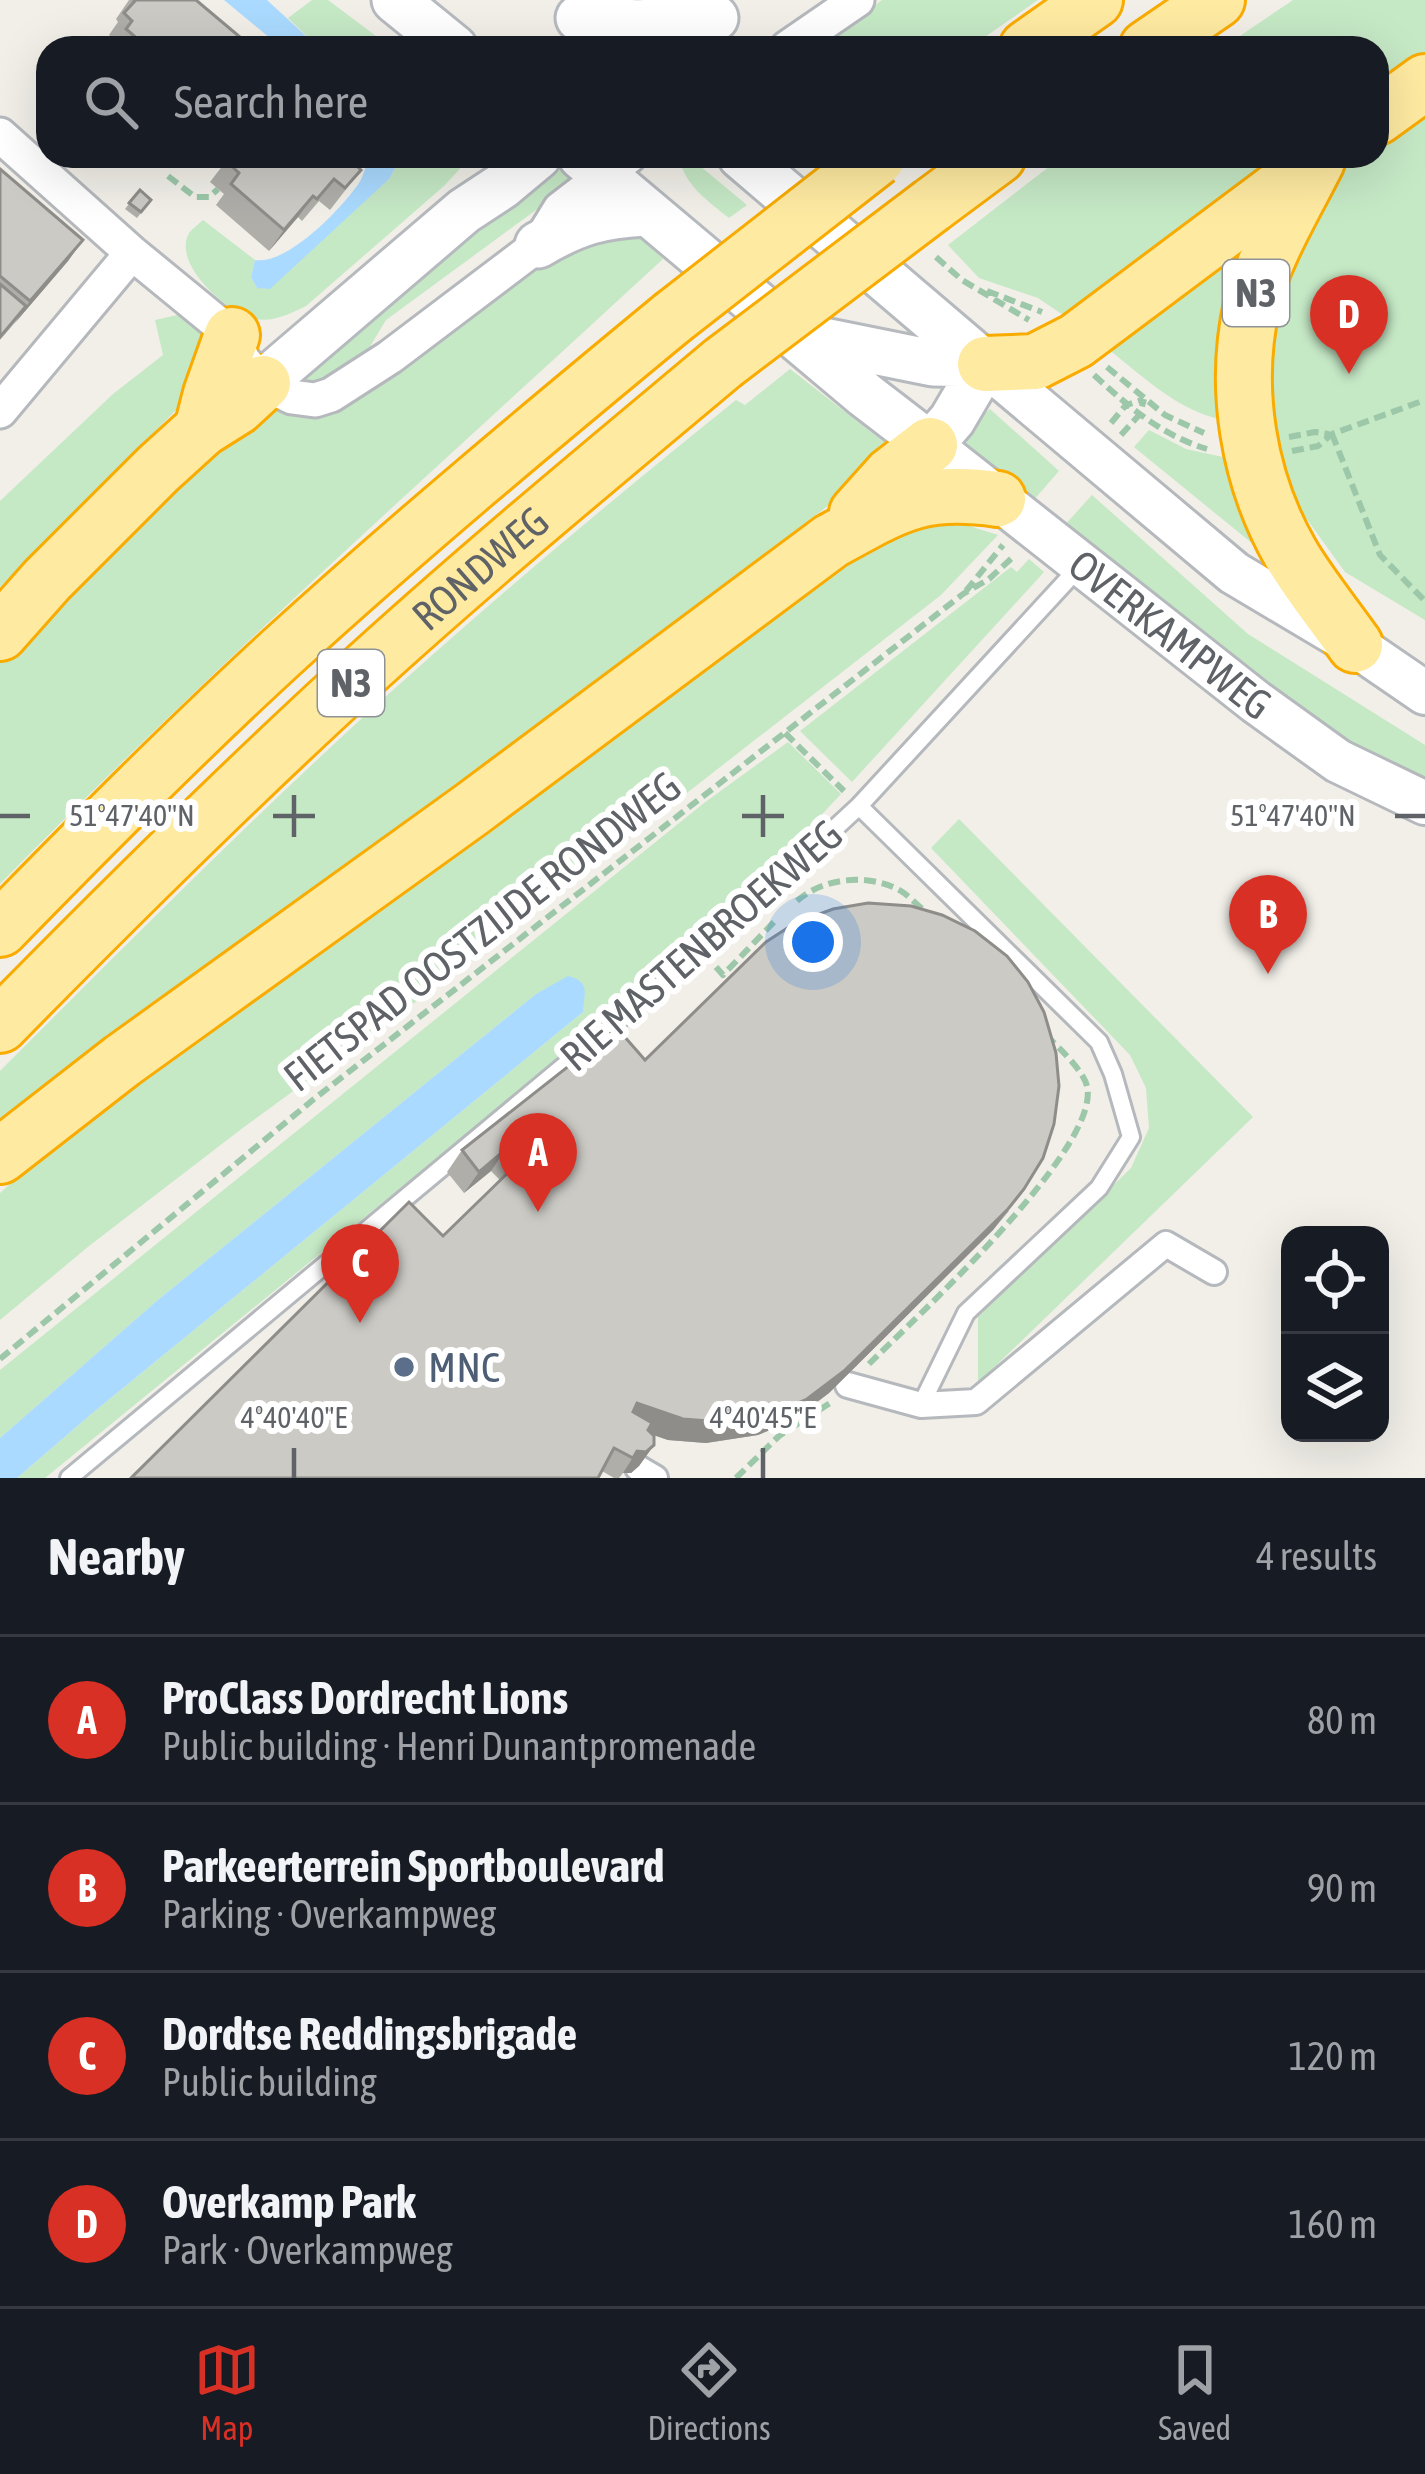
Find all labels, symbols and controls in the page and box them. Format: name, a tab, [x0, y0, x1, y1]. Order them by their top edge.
search box	[36, 36, 1389, 168]
icon: search	[78, 69, 144, 135]
text: Search here	[174, 76, 368, 128]
road number: N3	[1223, 260, 1289, 326]
pin: D	[1310, 275, 1388, 374]
street label: RONDWEG	[403, 497, 558, 640]
street label: OVERKAMPWEG	[1060, 540, 1281, 729]
road number: N3	[318, 650, 384, 716]
street label: FIETSPAD OOSTZIJDE RONDWEG	[274, 761, 690, 1101]
text: 51°47'40"N	[69, 798, 195, 832]
text: 51°47'40"N	[1230, 798, 1356, 832]
street label: RIE MASTENBROEKWEG	[551, 810, 851, 1080]
pin: B	[1229, 875, 1307, 974]
your location	[783, 912, 843, 972]
pin: A	[499, 1113, 577, 1212]
pin: C	[321, 1224, 399, 1323]
map controls	[1281, 1226, 1389, 1442]
button: locate	[1281, 1226, 1389, 1334]
button: layers	[1281, 1334, 1389, 1442]
place label: MNC	[428, 1343, 500, 1391]
marker: MNC	[391, 1354, 417, 1380]
text: 4°40'40"E	[241, 1400, 347, 1434]
text: 4°40'45"E	[710, 1400, 816, 1434]
text: Nearby	[48, 1527, 185, 1586]
text: 4 results	[1256, 1534, 1377, 1578]
text: ProClass Dordrecht Lions	[162, 1672, 568, 1724]
text: A	[77, 1698, 97, 1742]
text: 80 m	[1307, 1698, 1377, 1742]
text: Public building · Henri Dunantpromenade	[162, 1724, 756, 1768]
text: Parkeerterrein Sportboulevard	[162, 1840, 664, 1892]
text: B	[78, 1866, 96, 1910]
text: 90 m	[1307, 1866, 1377, 1910]
text: Parking · Overkampweg	[162, 1892, 496, 1936]
text: Dordtse Reddingsbrigade	[162, 2008, 577, 2060]
text: C	[78, 2034, 96, 2078]
text: 120 m	[1289, 2034, 1377, 2078]
text: Public building	[162, 2060, 377, 2104]
text: Overkamp Park	[162, 2176, 416, 2228]
text: D	[76, 2202, 98, 2246]
text: 160 m	[1289, 2202, 1377, 2246]
text: Park · Overkampweg	[162, 2228, 453, 2272]
tab: Map	[194, 2337, 260, 2447]
tab: Directions	[647, 2337, 771, 2447]
tab: Saved	[1158, 2337, 1231, 2447]

